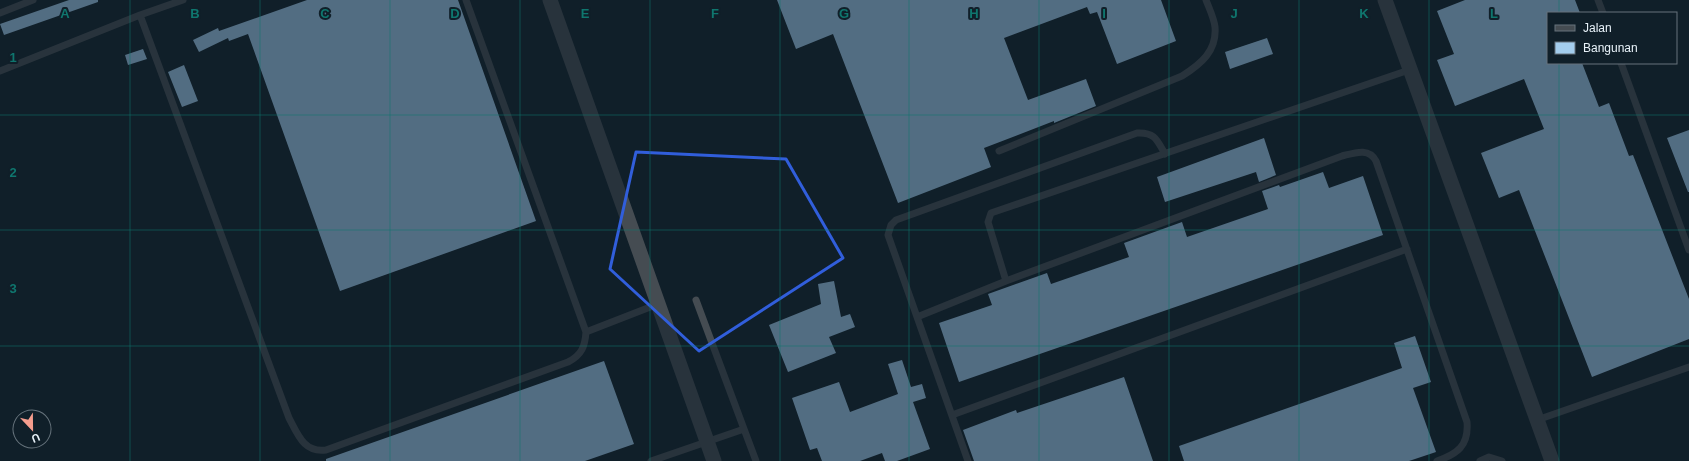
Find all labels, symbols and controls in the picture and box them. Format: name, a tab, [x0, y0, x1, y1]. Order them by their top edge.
text: A	[60, 6, 70, 21]
text: B	[190, 6, 200, 21]
text: C	[320, 6, 330, 21]
text: D	[450, 6, 460, 21]
text: E	[581, 6, 590, 21]
text: F	[711, 6, 719, 21]
text: G	[839, 6, 849, 21]
text: H	[969, 6, 979, 21]
text: I	[1102, 6, 1106, 21]
text: J	[1230, 6, 1238, 21]
text: K	[1359, 6, 1369, 21]
text: L	[1490, 6, 1498, 21]
legend	[1547, 12, 1677, 64]
text: Jalan	[1583, 21, 1612, 35]
text: Bangunan	[1583, 41, 1638, 55]
text: 1	[9, 50, 17, 65]
text: 2	[9, 165, 17, 180]
text: 3	[9, 281, 17, 296]
north arrow	[12, 409, 52, 449]
text: U	[30, 431, 42, 445]

